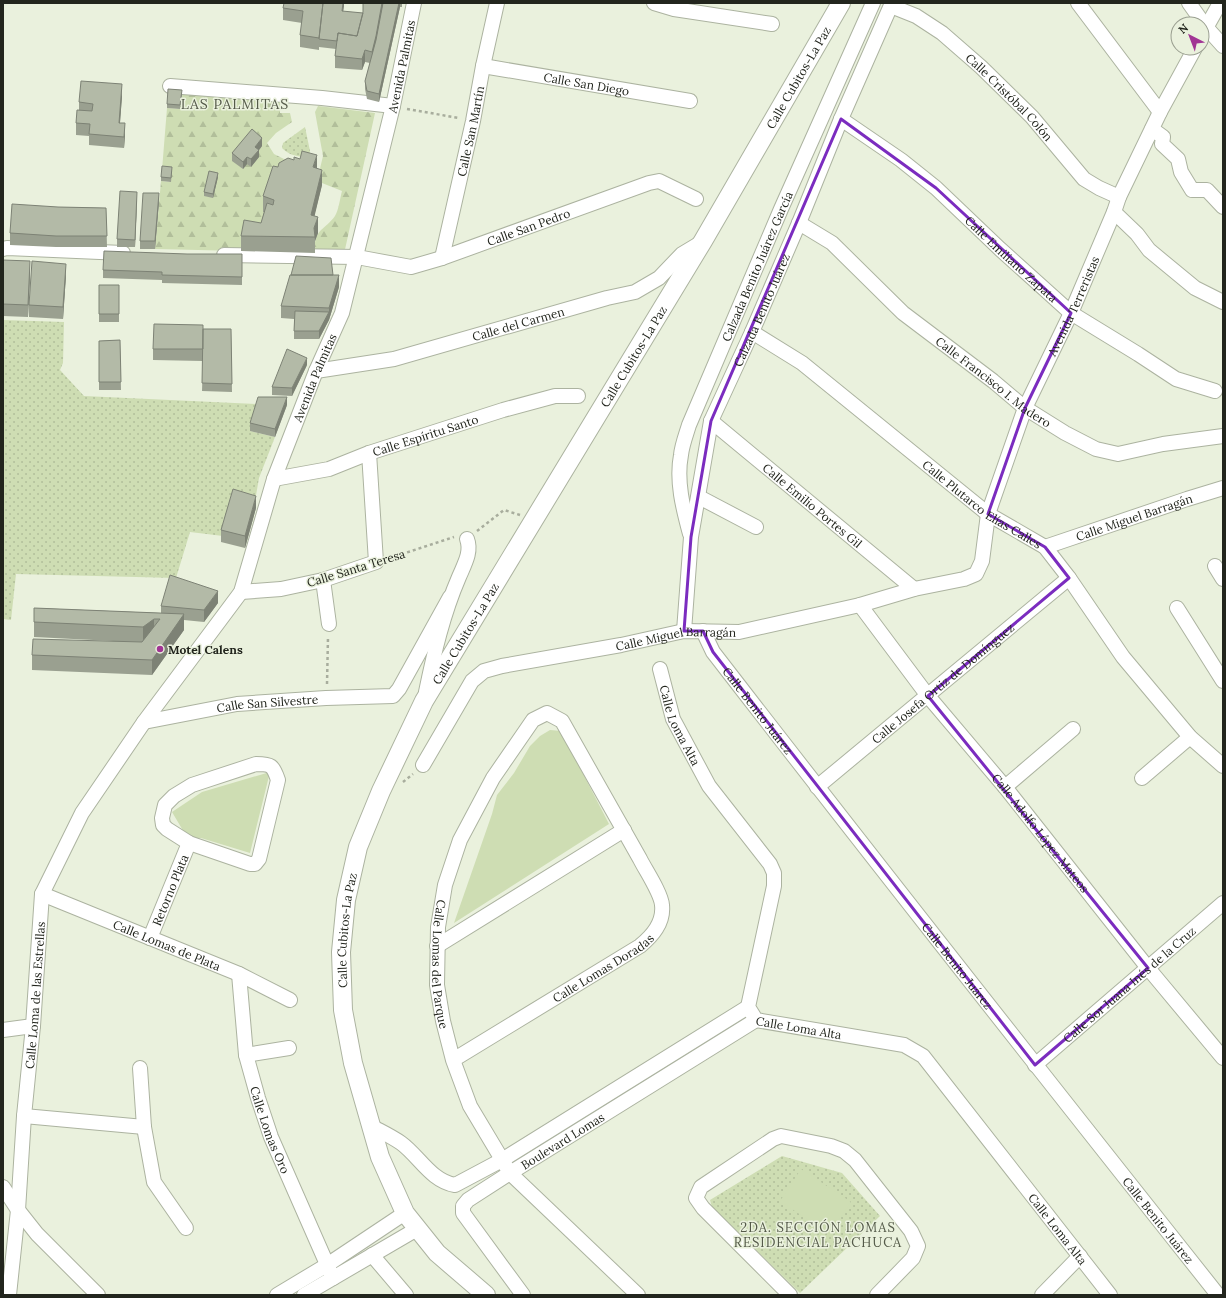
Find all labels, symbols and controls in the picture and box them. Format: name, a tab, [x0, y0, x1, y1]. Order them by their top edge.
north arrow	[1170, 16, 1210, 56]
street label: Avenida Palmitas	[384, 18, 418, 115]
text: N	[1175, 20, 1192, 37]
street label: Calle Cubitos-La Paz	[762, 23, 834, 131]
street label: Calle Cristóbal Colón	[963, 50, 1056, 144]
street label: Calle San Diego	[543, 69, 631, 98]
street label: Calle San Martín	[453, 85, 487, 178]
district label: LAS PALMITAS	[181, 95, 289, 113]
street label: Calzada Benito Juárez García	[719, 189, 795, 343]
street label: Calle San Pedro	[485, 205, 572, 249]
street label: Calle Emiliano Zapata	[962, 212, 1061, 305]
street label: Calzada Benito Juárez	[730, 251, 792, 369]
street label: Avenida Terreristas	[1043, 253, 1102, 359]
street label: Calle del Carmen	[470, 303, 566, 344]
street label: Calle Cubitos-La Paz	[597, 303, 670, 410]
street label: Avenida Palmitas	[289, 331, 340, 425]
street label: Calle Francisco I. Madero	[933, 333, 1054, 430]
street label: Calle Espíritu Santo	[371, 411, 480, 459]
street label: Calle Plutarco Elías Calles	[920, 456, 1045, 551]
street label: Calle Emilio Portes Gil	[760, 460, 865, 551]
street label: Calle Miguel Barragán	[1074, 490, 1194, 544]
street label: Calle Santa Teresa	[305, 546, 407, 590]
street label: Calle Cubitos-La Paz	[429, 580, 502, 687]
street label: Calle Josefa Ortiz de Domínguez	[868, 620, 1017, 746]
street label: Calle Miguel Barragán	[614, 623, 736, 653]
place label: Motel Calens	[168, 642, 243, 657]
marker: Motel Calens	[155, 644, 165, 654]
street label: Calle Benito Juárez	[720, 664, 797, 757]
street label: Calle Loma Alta	[657, 683, 704, 768]
street label: Calle San Silvestre	[215, 691, 319, 715]
street label: Calle Adolfo López Mateos	[989, 770, 1093, 896]
street label: Retorno Plata	[148, 852, 191, 928]
street label: Calle Cubitos-La Paz	[333, 871, 359, 988]
street label: Calle Lomas del Parque	[429, 899, 452, 1031]
street label: Calle Lomas de Plata	[111, 916, 223, 973]
street label: Calle Benito Juárez	[919, 919, 996, 1012]
street label: Calle Loma de las Estrellas	[21, 921, 48, 1069]
street label: Calle Sor Juana Inés de la Cruz	[1060, 923, 1198, 1045]
street label: Calle Lomas Doradas	[550, 930, 657, 1005]
street label: Calle Loma Alta	[755, 1013, 843, 1042]
street label: Calle Lomas Oro	[248, 1084, 294, 1176]
street label: Boulevard Lomas	[518, 1109, 607, 1172]
street label: Calle Benito Juárez	[1120, 1174, 1197, 1266]
street label: Calle Loma Alta	[1026, 1190, 1091, 1267]
district label: 2DA. SECCIÓN LOMAS RESIDENCIAL PACHUCA	[734, 1219, 902, 1251]

